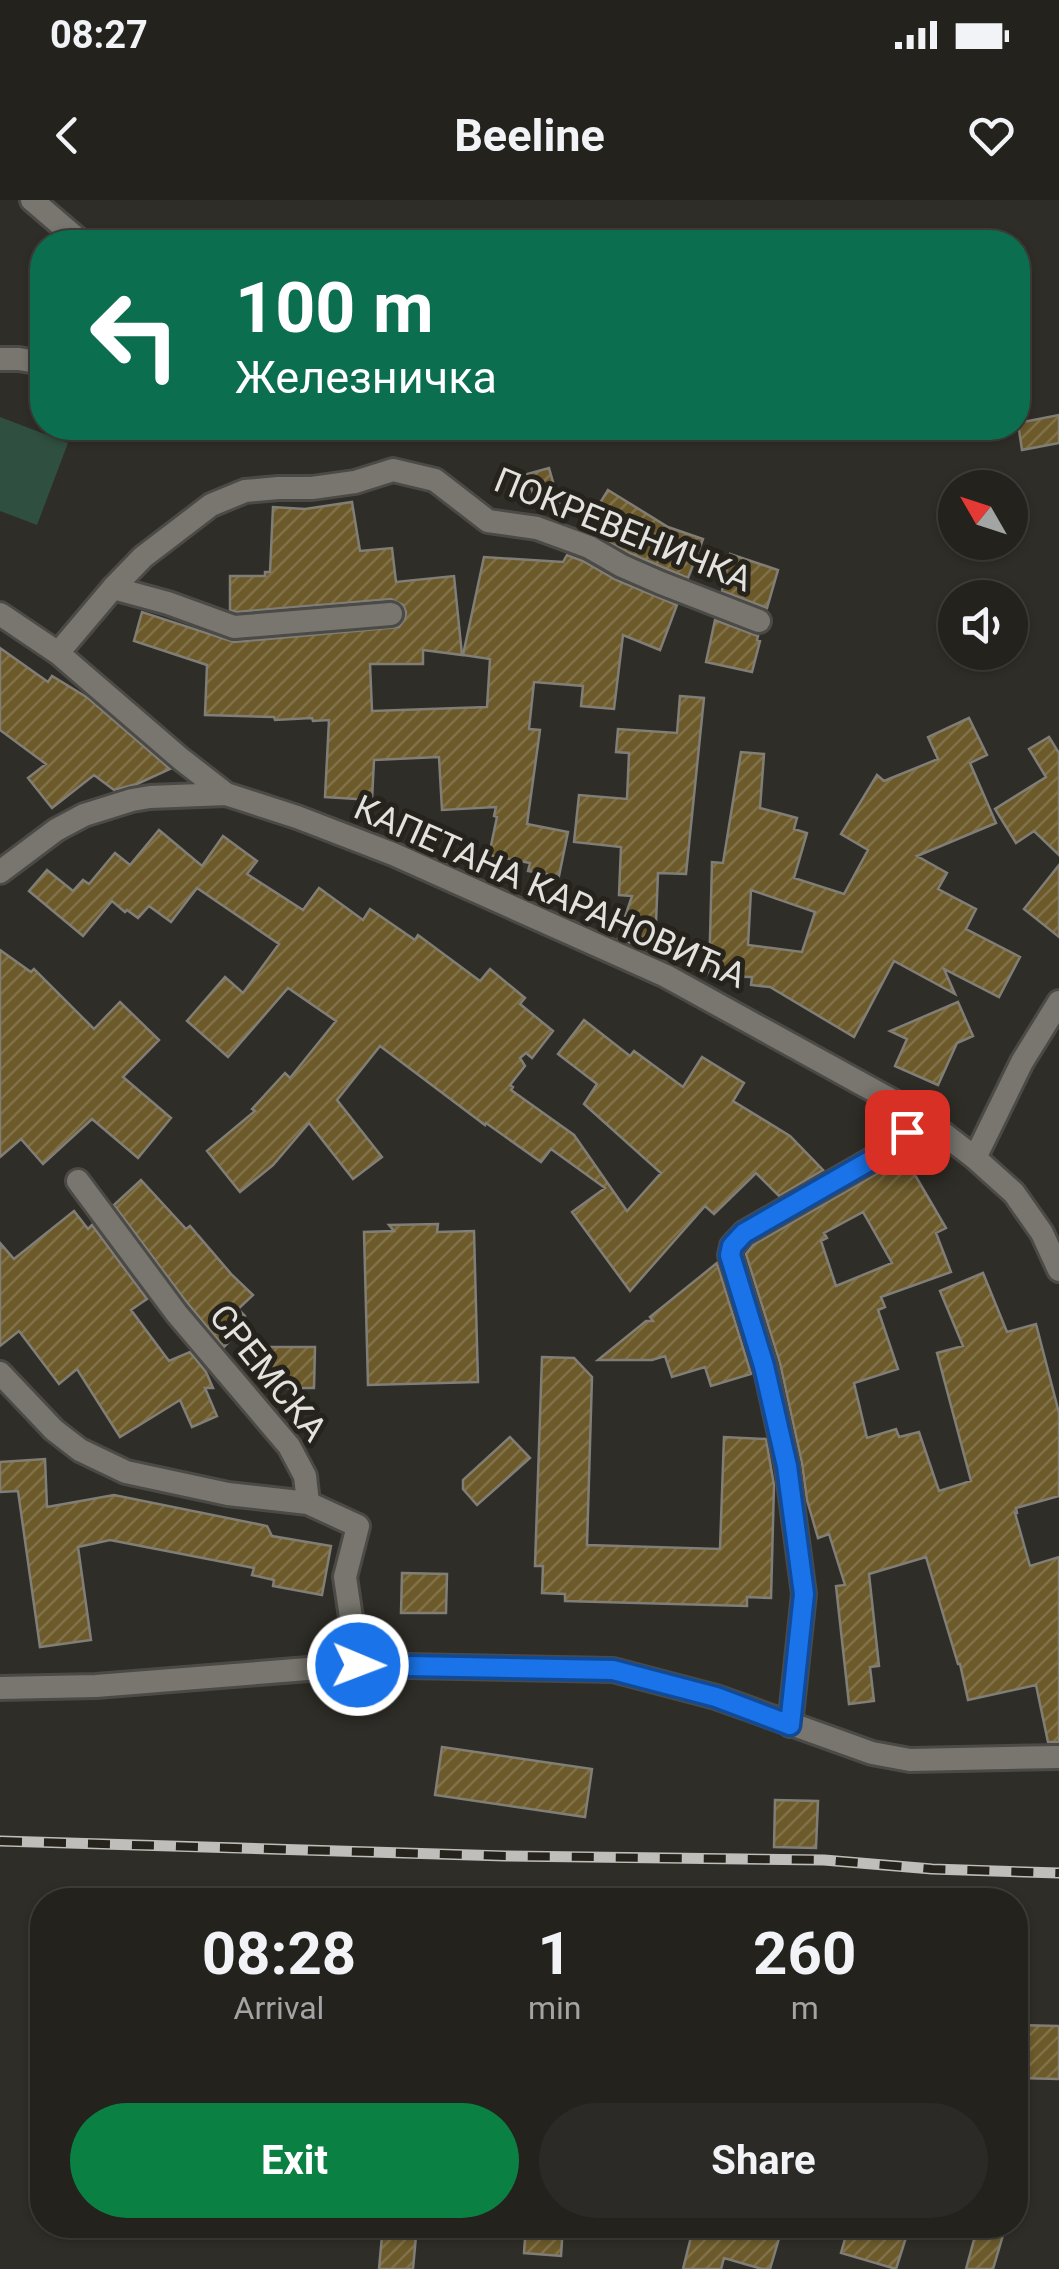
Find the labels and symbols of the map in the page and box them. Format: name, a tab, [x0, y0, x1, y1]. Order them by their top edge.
street label: ПОКРЕВЕНИЧКА	[488, 460, 758, 600]
north arrow	[938, 470, 1028, 560]
street label: КАПЕТАНА КАРАНОВИЋА	[348, 787, 752, 997]
pin	[865, 1090, 950, 1175]
street label: СРЕМСКА	[201, 1297, 335, 1450]
position arrow	[306, 1613, 410, 1717]

